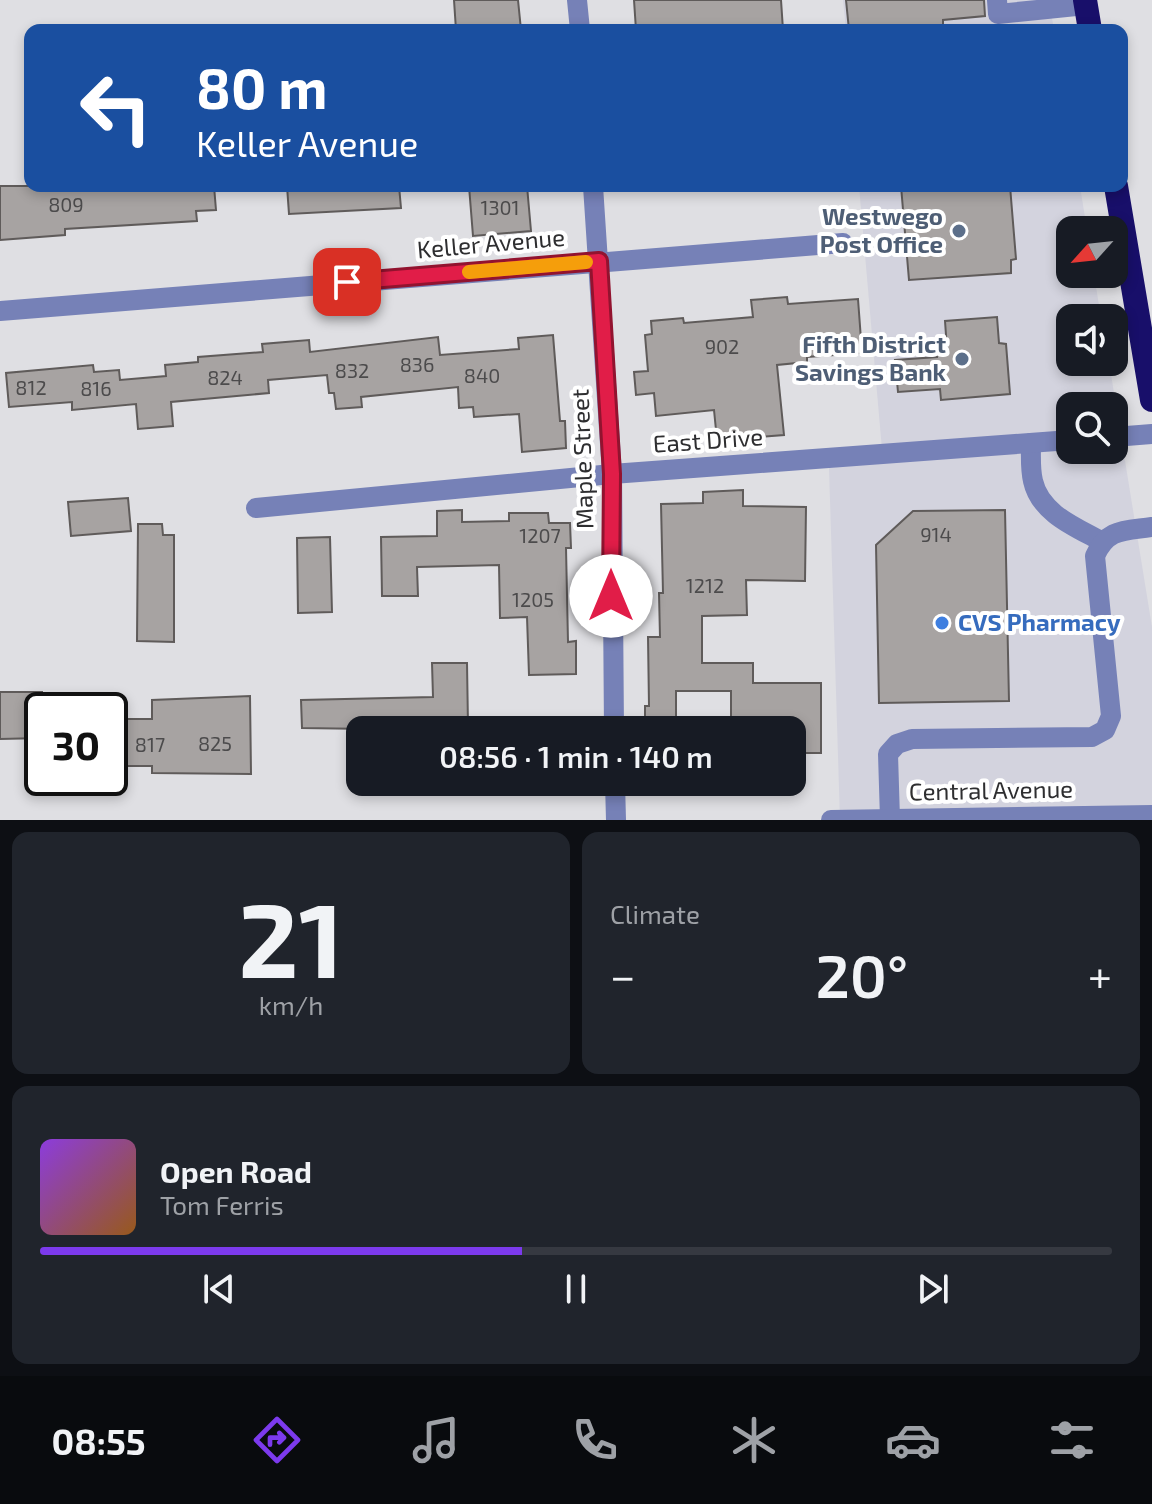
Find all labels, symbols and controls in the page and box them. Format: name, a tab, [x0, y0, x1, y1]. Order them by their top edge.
text: 80 m	[196, 53, 328, 120]
icon: left	[64, 56, 168, 160]
text: Keller Avenue	[196, 121, 418, 164]
house number: 809	[48, 192, 84, 216]
house number: 1301	[480, 195, 520, 219]
place label: Westwego Post Office	[820, 201, 943, 258]
north arrow	[1056, 216, 1128, 288]
map controls	[1056, 216, 1128, 464]
street label: Keller Avenue	[416, 222, 566, 263]
marker: Westwego Post Office	[950, 222, 968, 240]
pin	[313, 248, 381, 316]
icon: arrive	[325, 260, 369, 304]
button: sound	[1056, 304, 1128, 376]
place label: Fifth District Savings Bank	[795, 329, 947, 386]
house number: 902	[705, 334, 739, 358]
marker: Fifth District Savings Bank	[953, 350, 971, 368]
house number: 836	[400, 352, 434, 376]
house number: 832	[335, 358, 369, 382]
house number: 840	[464, 363, 500, 387]
house number: 824	[207, 365, 243, 389]
house number: 812	[15, 375, 47, 399]
house number: 816	[80, 376, 112, 400]
street label: Maple Street	[565, 388, 598, 530]
button: search	[1056, 392, 1128, 464]
street label: East Drive	[652, 421, 764, 458]
house number: 914	[920, 522, 952, 546]
house number: 1207	[519, 523, 561, 547]
position arrow	[569, 554, 653, 638]
house number: 1212	[686, 573, 724, 597]
house number: 1205	[512, 587, 554, 611]
place label: CVS Pharmacy	[958, 607, 1121, 636]
marker: CVS Pharmacy	[933, 614, 951, 632]
speed limit sign: 30	[24, 692, 128, 796]
house number: 825	[198, 731, 232, 755]
house number: 817	[135, 732, 165, 756]
text: 08:56 · 1 min · 140 m	[439, 738, 713, 774]
street label: Central Avenue	[909, 774, 1073, 805]
text: 21	[238, 874, 344, 999]
text: Climate	[610, 898, 700, 929]
text: 20°	[815, 938, 908, 1010]
text: −	[610, 948, 636, 1001]
text: +	[1088, 948, 1112, 1001]
text: km/h	[259, 989, 323, 1020]
text: Open Road	[160, 1153, 312, 1189]
text: Tom Ferris	[160, 1189, 284, 1220]
icon: previous	[197, 1267, 241, 1311]
icon: pause	[554, 1267, 598, 1311]
icon: next	[911, 1267, 955, 1311]
icon: directions	[249, 1412, 305, 1468]
icon: music	[408, 1412, 464, 1468]
icon: phone	[567, 1412, 623, 1468]
icon: climate	[726, 1412, 782, 1468]
icon: car	[885, 1412, 941, 1468]
icon: filters	[1044, 1412, 1100, 1468]
text: 08:55	[52, 1419, 146, 1462]

